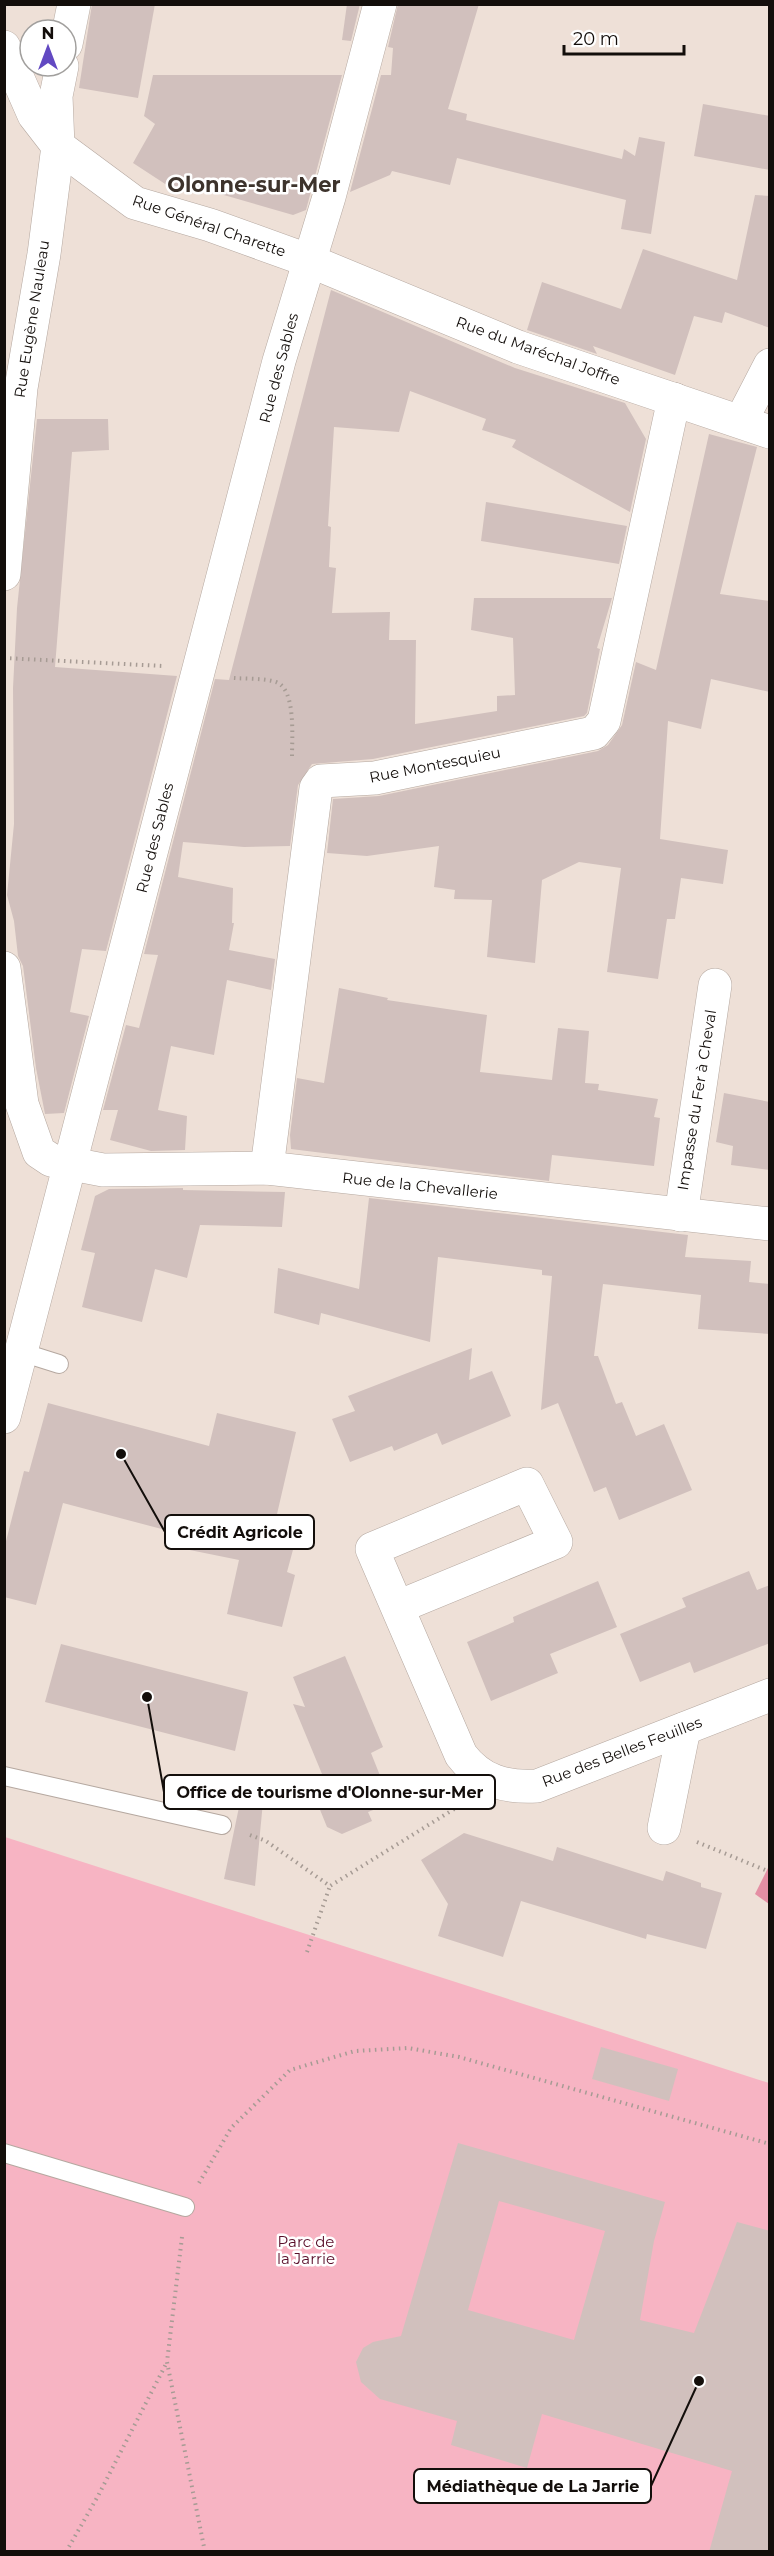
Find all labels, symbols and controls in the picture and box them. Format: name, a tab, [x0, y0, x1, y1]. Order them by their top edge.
north arrow	[18, 18, 78, 78]
scale bar	[564, 18, 684, 56]
text: N	[42, 24, 54, 43]
text: 20 m	[573, 28, 619, 50]
district label: Olonne-sur-Mer	[167, 172, 341, 197]
street label: Rue Général Charette	[130, 190, 288, 261]
street label: Rue Eugène Nauleau	[10, 239, 53, 399]
street label: Rue des Sables	[255, 311, 302, 425]
street label: Rue du Maréchal Joffre	[453, 312, 623, 389]
street label: Rue Montesquieu	[368, 742, 502, 787]
street label: Rue des Sables	[132, 781, 177, 895]
street label: Impasse du Fer à Cheval	[673, 1008, 720, 1192]
street label: Rue de la Chevallerie	[341, 1168, 499, 1203]
callout: Crédit Agricole	[165, 1515, 314, 1549]
text: Crédit Agricole	[177, 1523, 303, 1542]
street label: Rue des Belles Feuilles	[539, 1712, 705, 1791]
callout: Office de tourisme d'Olonne-sur-Mer	[164, 1775, 495, 1809]
text: Office de tourisme d'Olonne-sur-Mer	[177, 1783, 484, 1802]
park label: Parc de la Jarrie	[277, 2232, 335, 2268]
callout: Médiathèque de La Jarrie	[414, 2469, 651, 2503]
text: Médiathèque de La Jarrie	[427, 2477, 639, 2496]

